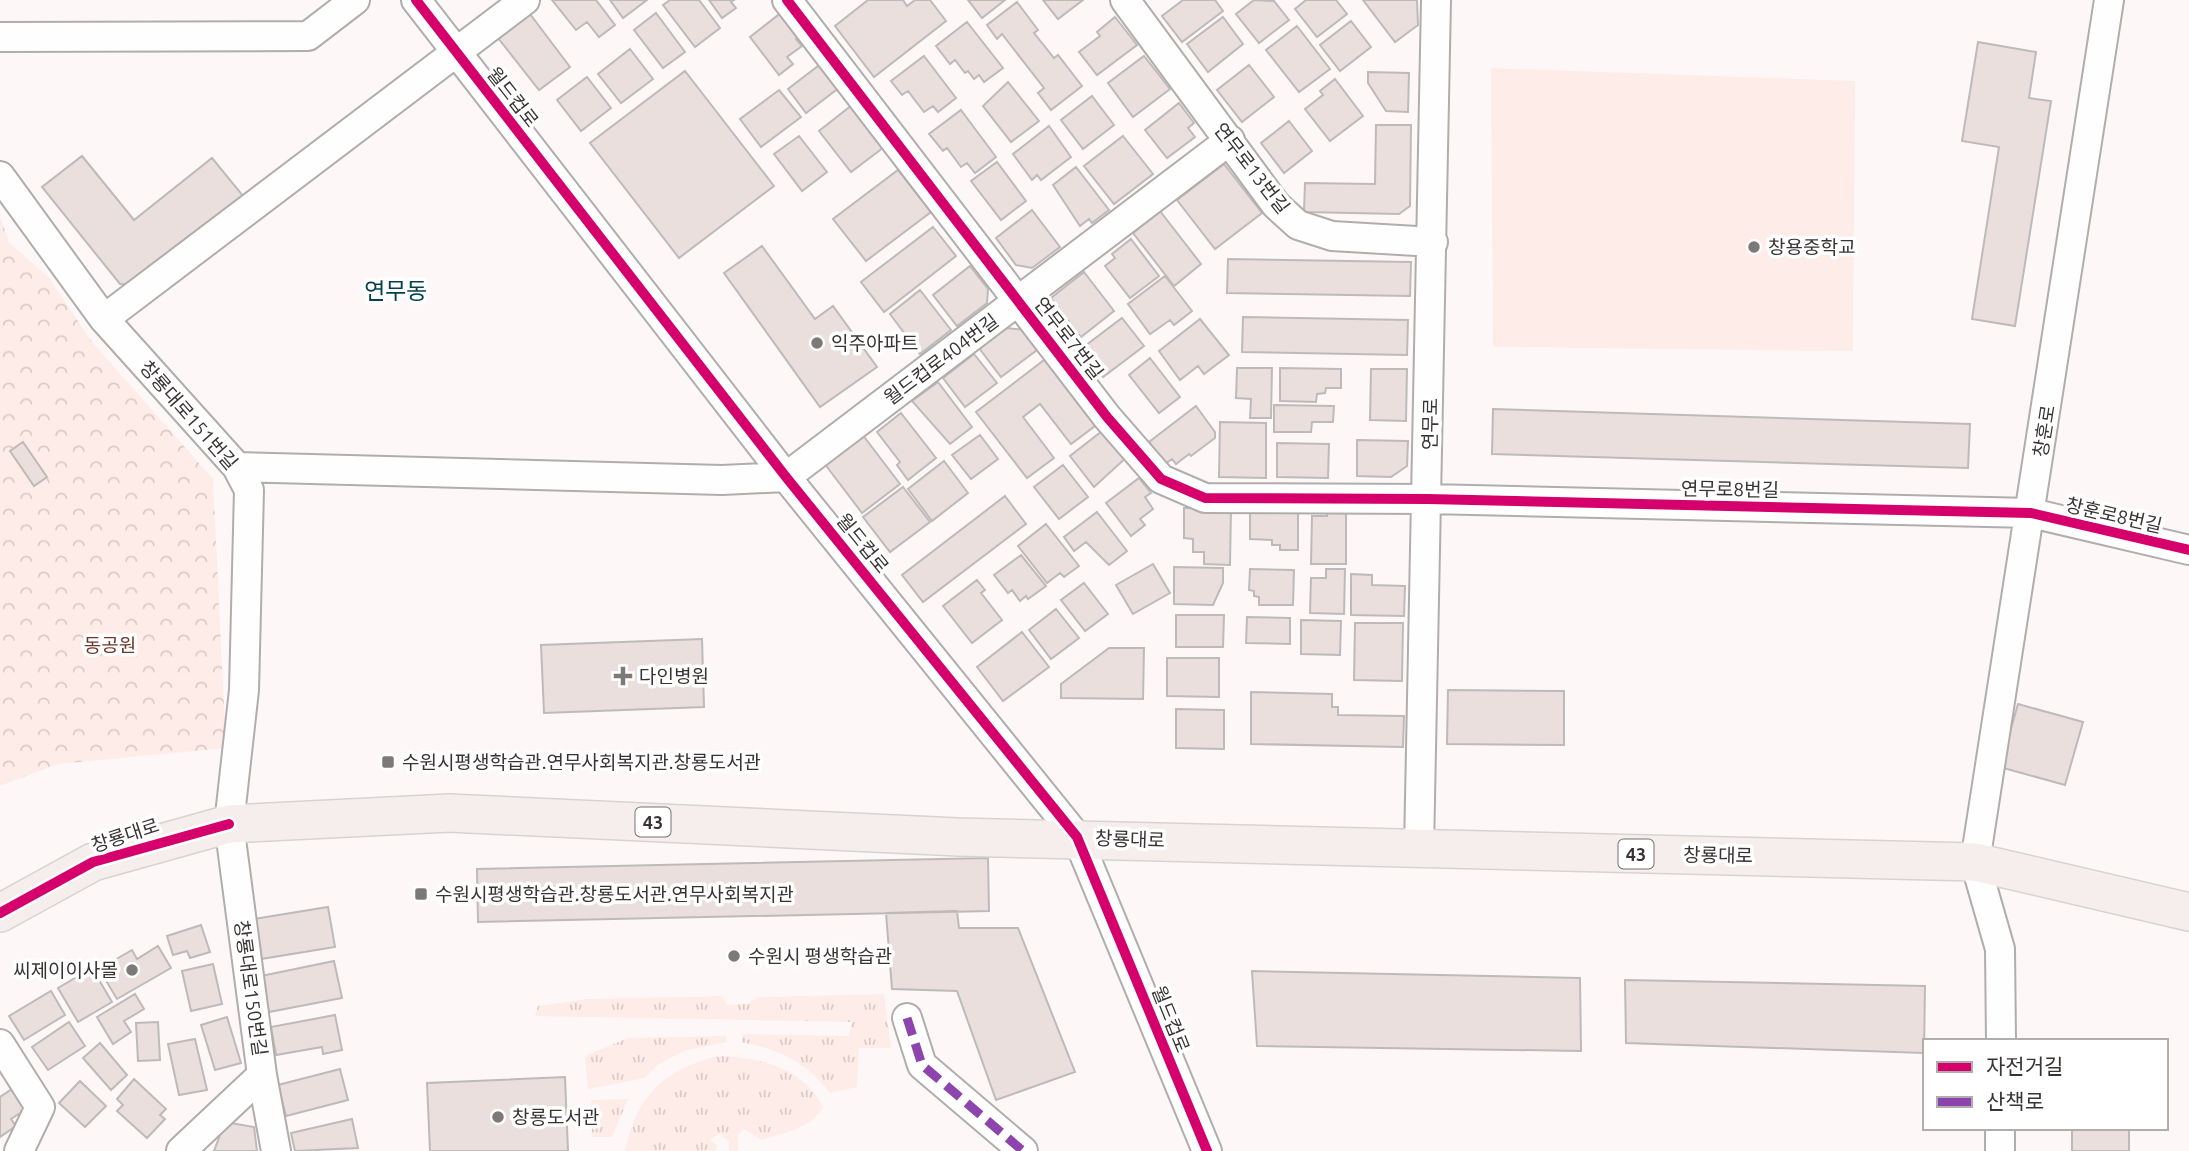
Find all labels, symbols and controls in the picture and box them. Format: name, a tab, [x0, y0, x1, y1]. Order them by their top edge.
street label: 월드컵로	[483, 63, 543, 131]
street label: 연무로13번길	[1210, 118, 1294, 218]
place label: 창용중학교	[1768, 236, 1855, 258]
marker: 창용중학교	[1746, 239, 1762, 255]
district label: 연무동	[364, 278, 428, 303]
street label: 연무로7번길	[1030, 293, 1108, 383]
street label: 월드컵로404번길	[880, 309, 1002, 409]
place label: 익주아파트	[831, 332, 918, 354]
marker: 익주아파트	[809, 335, 825, 351]
street label: 창룡대로151번길	[136, 356, 242, 474]
street label: 연무로	[1419, 398, 1441, 450]
street label: 창훈로	[2029, 403, 2059, 459]
street label: 연무로8번길	[1681, 477, 1779, 501]
street label: 창훈로8번길	[2064, 493, 2164, 537]
street label: 월드컵로	[832, 509, 894, 577]
park label: 동공원	[84, 634, 136, 656]
place label: 다인병원	[639, 665, 709, 687]
marker: 다인병원	[613, 666, 633, 686]
place label: 수원시평생학습관.연무사회복지관.창룡도서관	[402, 751, 761, 773]
marker: 수원시평생학습관.연무사회복지관.창룡도서관	[380, 754, 396, 770]
road number: 43	[636, 808, 670, 836]
street label: 창룡대로	[88, 814, 162, 856]
street label: 창룡대로	[1095, 827, 1165, 851]
road number: 43	[1618, 840, 1654, 868]
street label: 창룡대로	[1683, 843, 1753, 867]
place label: 수원시평생학습관.창룡도서관.연무사회복지관	[435, 883, 794, 905]
marker: 수원시평생학습관.창룡도서관.연무사회복지관	[413, 886, 429, 902]
street label: 창룡대로150번길	[231, 919, 271, 1057]
place label: 수원시 평생학습관	[748, 945, 892, 967]
marker: 수원시 평생학습관	[726, 948, 742, 964]
place label: 씨제이이사몰	[13, 959, 118, 981]
marker: 씨제이이사몰	[124, 962, 140, 978]
street label: 월드컵로	[1148, 982, 1194, 1056]
legend	[1923, 1039, 2168, 1130]
text: 자전거길	[1986, 1054, 2063, 1078]
text: 산책로	[1986, 1089, 2044, 1113]
place label: 창룡도서관	[512, 1106, 599, 1128]
marker: 창룡도서관	[490, 1109, 506, 1125]

